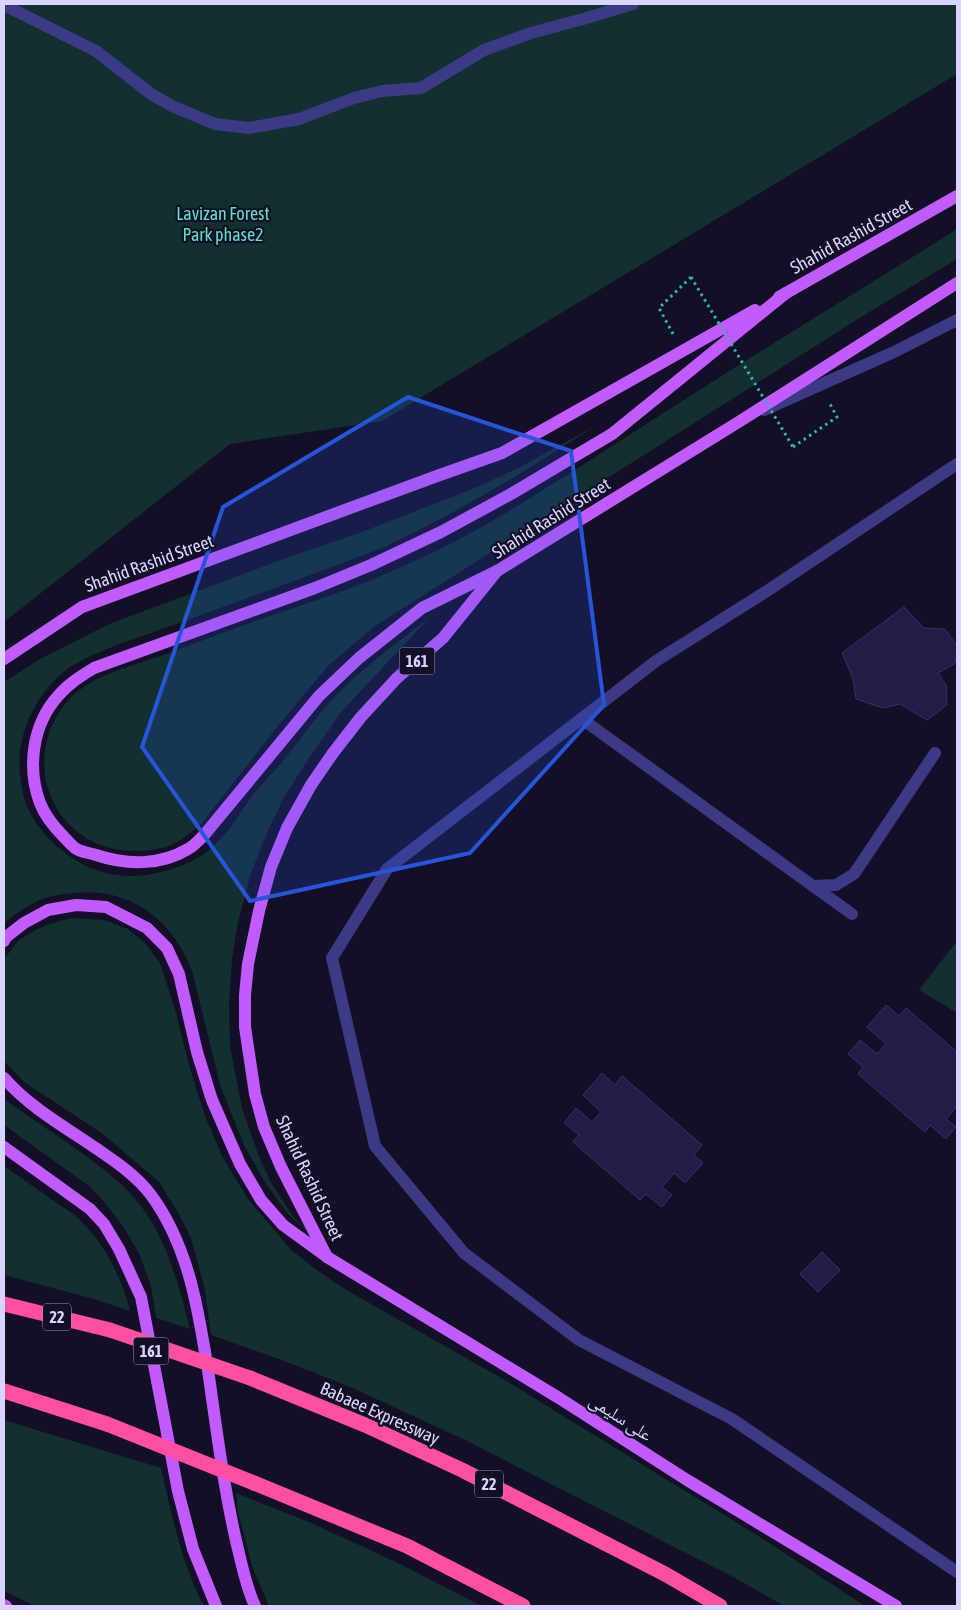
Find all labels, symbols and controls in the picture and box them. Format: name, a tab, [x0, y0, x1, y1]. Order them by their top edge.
street label: Shahid Rashid Street	[787, 194, 915, 278]
park label: Lavizan Forest Park phase2	[176, 203, 270, 245]
street label: Shahid Rashid Street	[488, 473, 614, 563]
street label: Shahid Rashid Street	[82, 530, 216, 596]
road number: 161	[400, 648, 434, 674]
street label: Shahid Rashid Street	[272, 1112, 348, 1244]
road number: 22	[43, 1304, 71, 1330]
road number: 161	[134, 1338, 168, 1364]
street label: Babaee Expressway	[317, 1377, 443, 1449]
street label: علی سلیمی	[585, 1389, 656, 1446]
road number: 22	[475, 1470, 503, 1498]

